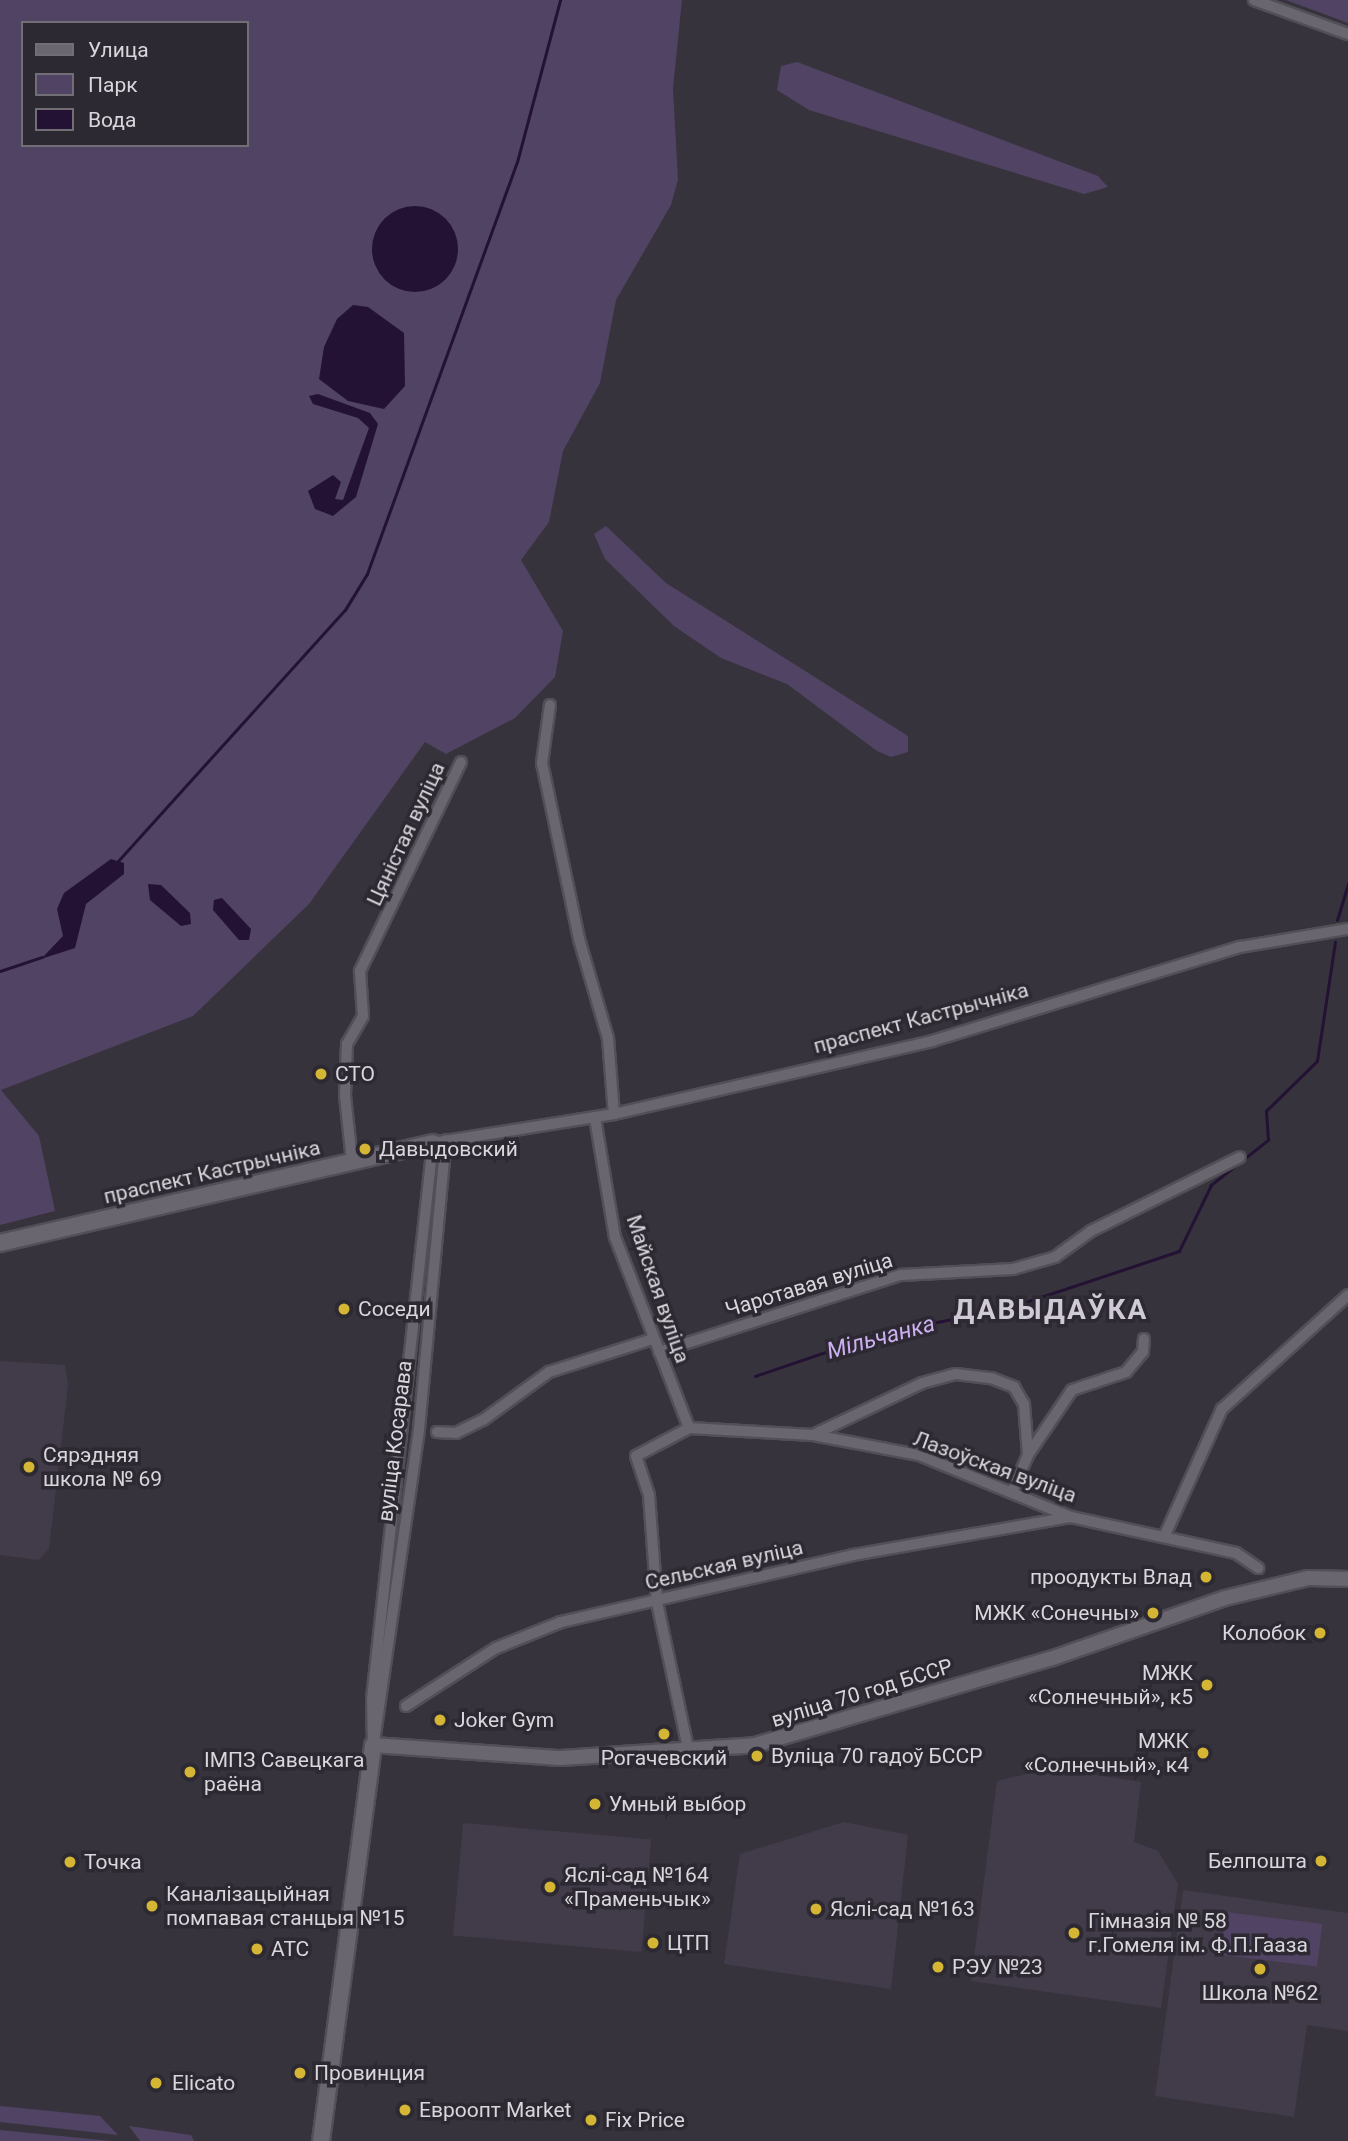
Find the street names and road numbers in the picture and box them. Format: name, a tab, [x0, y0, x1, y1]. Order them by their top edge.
street label: Цяністая вуліца	[362, 758, 450, 910]
street label: праспект Кастрычніка	[811, 977, 1031, 1059]
street label: праспект Кастрычніка	[101, 1135, 323, 1209]
street label: Майская вуліца	[621, 1212, 695, 1366]
street label: Чаротавая вуліца	[722, 1248, 896, 1322]
street label: вуліца Косарава	[373, 1359, 417, 1523]
street label: Лазоўская вуліца	[910, 1426, 1080, 1508]
street label: Сельская вуліца	[643, 1535, 805, 1595]
street label: вуліца 70 год БССР	[768, 1653, 956, 1733]

